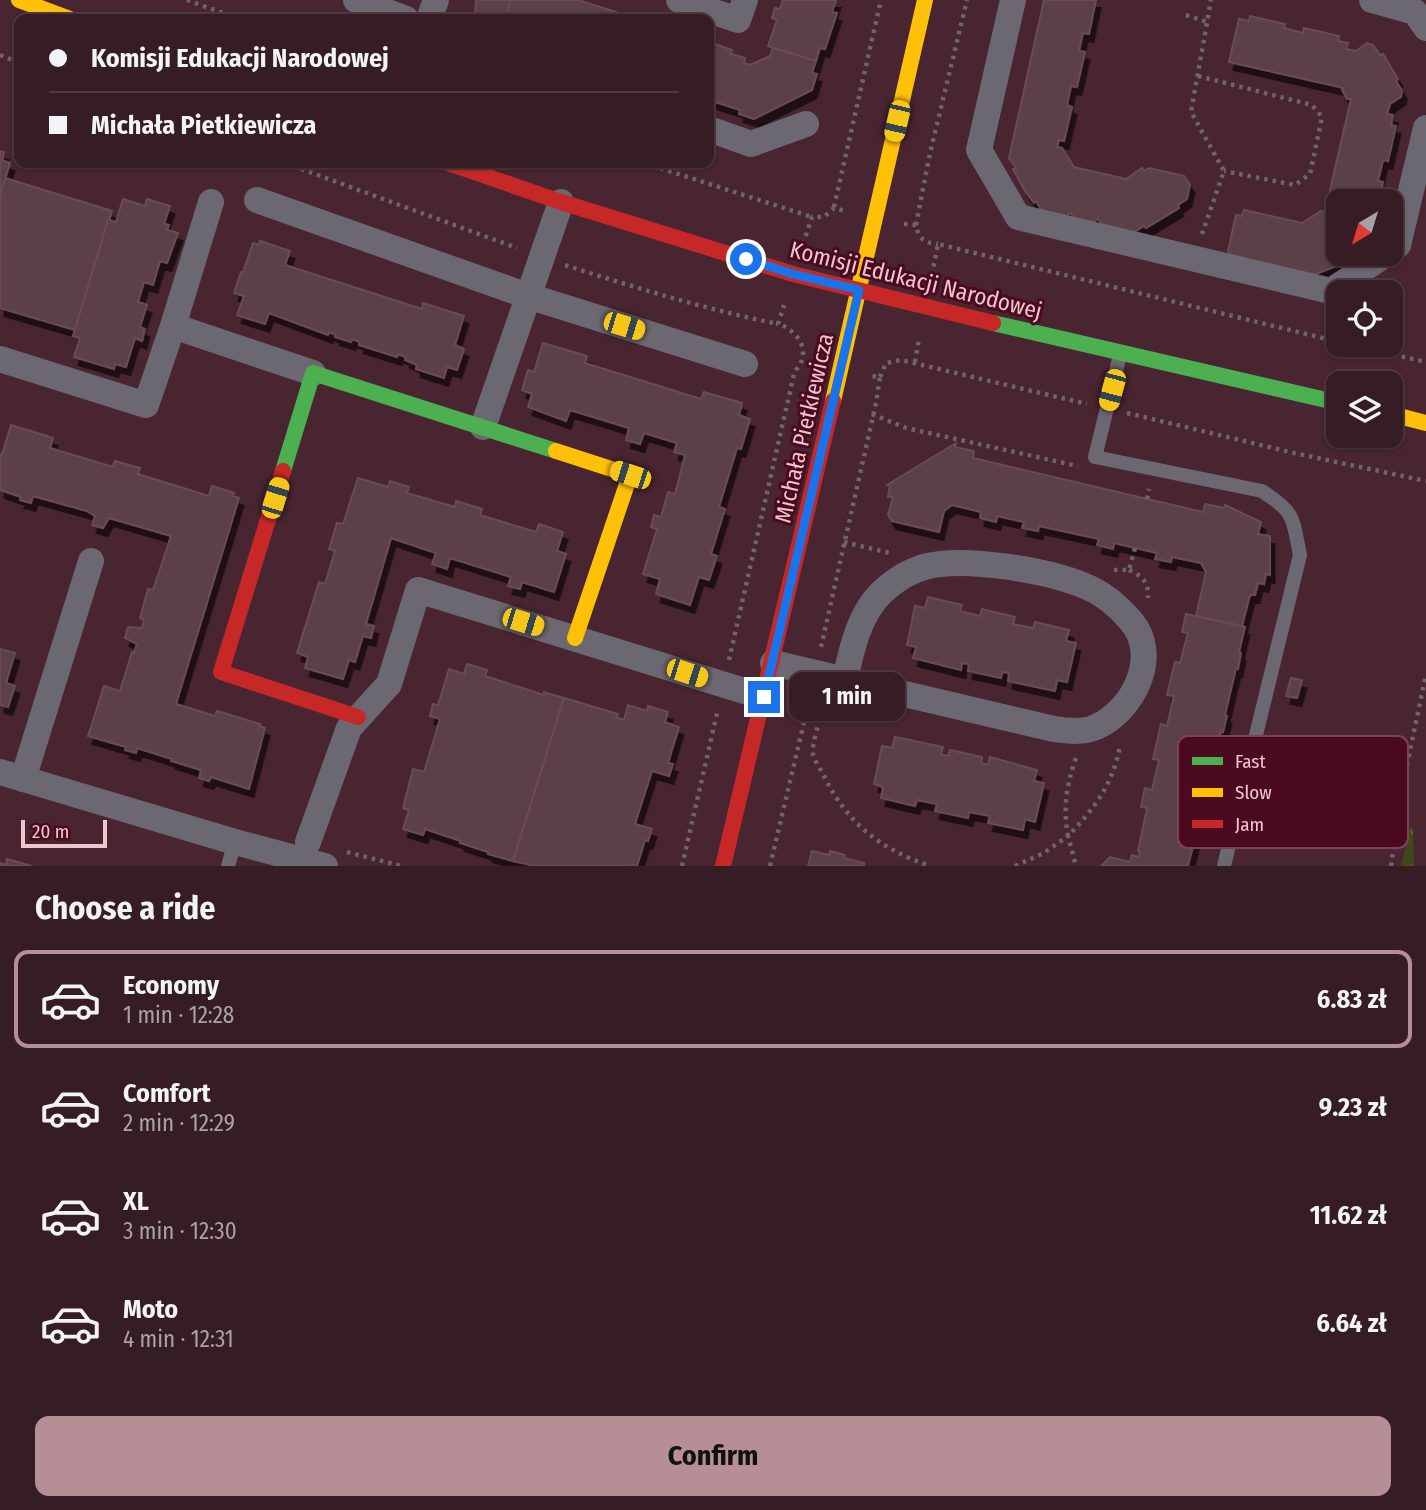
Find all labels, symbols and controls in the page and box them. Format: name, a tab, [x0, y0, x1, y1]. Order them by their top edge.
text: Komisji Edukacji Narodowej	[91, 43, 389, 74]
car	[883, 98, 912, 144]
text: Michała Pietkiewicza	[91, 110, 316, 141]
north arrow	[1326, 189, 1404, 266]
map controls	[1326, 189, 1403, 448]
street label: Komisji Edukacji Narodowej	[787, 235, 1045, 325]
route start	[730, 243, 762, 275]
button: locate	[1326, 280, 1403, 357]
car	[601, 310, 648, 342]
street label: Michała Pietkiewicza	[769, 330, 839, 526]
car	[1097, 367, 1128, 413]
button: layers	[1326, 371, 1403, 448]
car	[607, 459, 654, 491]
car	[259, 475, 292, 521]
car	[500, 606, 547, 638]
car	[664, 657, 711, 689]
callout: 1 min	[788, 672, 904, 722]
route end	[748, 681, 780, 713]
text: 1 min	[822, 682, 872, 710]
legend	[1178, 736, 1408, 848]
text: Fast	[1235, 750, 1266, 773]
text: Slow	[1235, 781, 1272, 804]
text: Jam	[1235, 813, 1264, 836]
scale bar	[21, 817, 107, 849]
text: 20 m	[32, 820, 69, 843]
text: Choose a ride	[35, 889, 216, 927]
icon: car	[39, 968, 102, 1031]
text: Economy	[123, 970, 219, 1001]
text: 6.83 zł	[1317, 984, 1387, 1015]
text: 1 min · 12:28	[123, 1001, 234, 1029]
icon: car	[39, 1076, 102, 1139]
text: Comfort	[123, 1078, 211, 1109]
text: 9.23 zł	[1319, 1092, 1387, 1123]
text: 2 min · 12:29	[123, 1109, 235, 1137]
icon: car	[39, 1184, 102, 1247]
text: XL	[123, 1186, 149, 1217]
text: 11.62 zł	[1310, 1200, 1387, 1231]
text: 3 min · 12:30	[123, 1217, 237, 1245]
icon: car	[39, 1292, 102, 1355]
text: Moto	[123, 1294, 178, 1325]
text: 6.64 zł	[1316, 1308, 1387, 1339]
text: 4 min · 12:31	[123, 1325, 234, 1353]
button: Confirm	[35, 1416, 1391, 1496]

